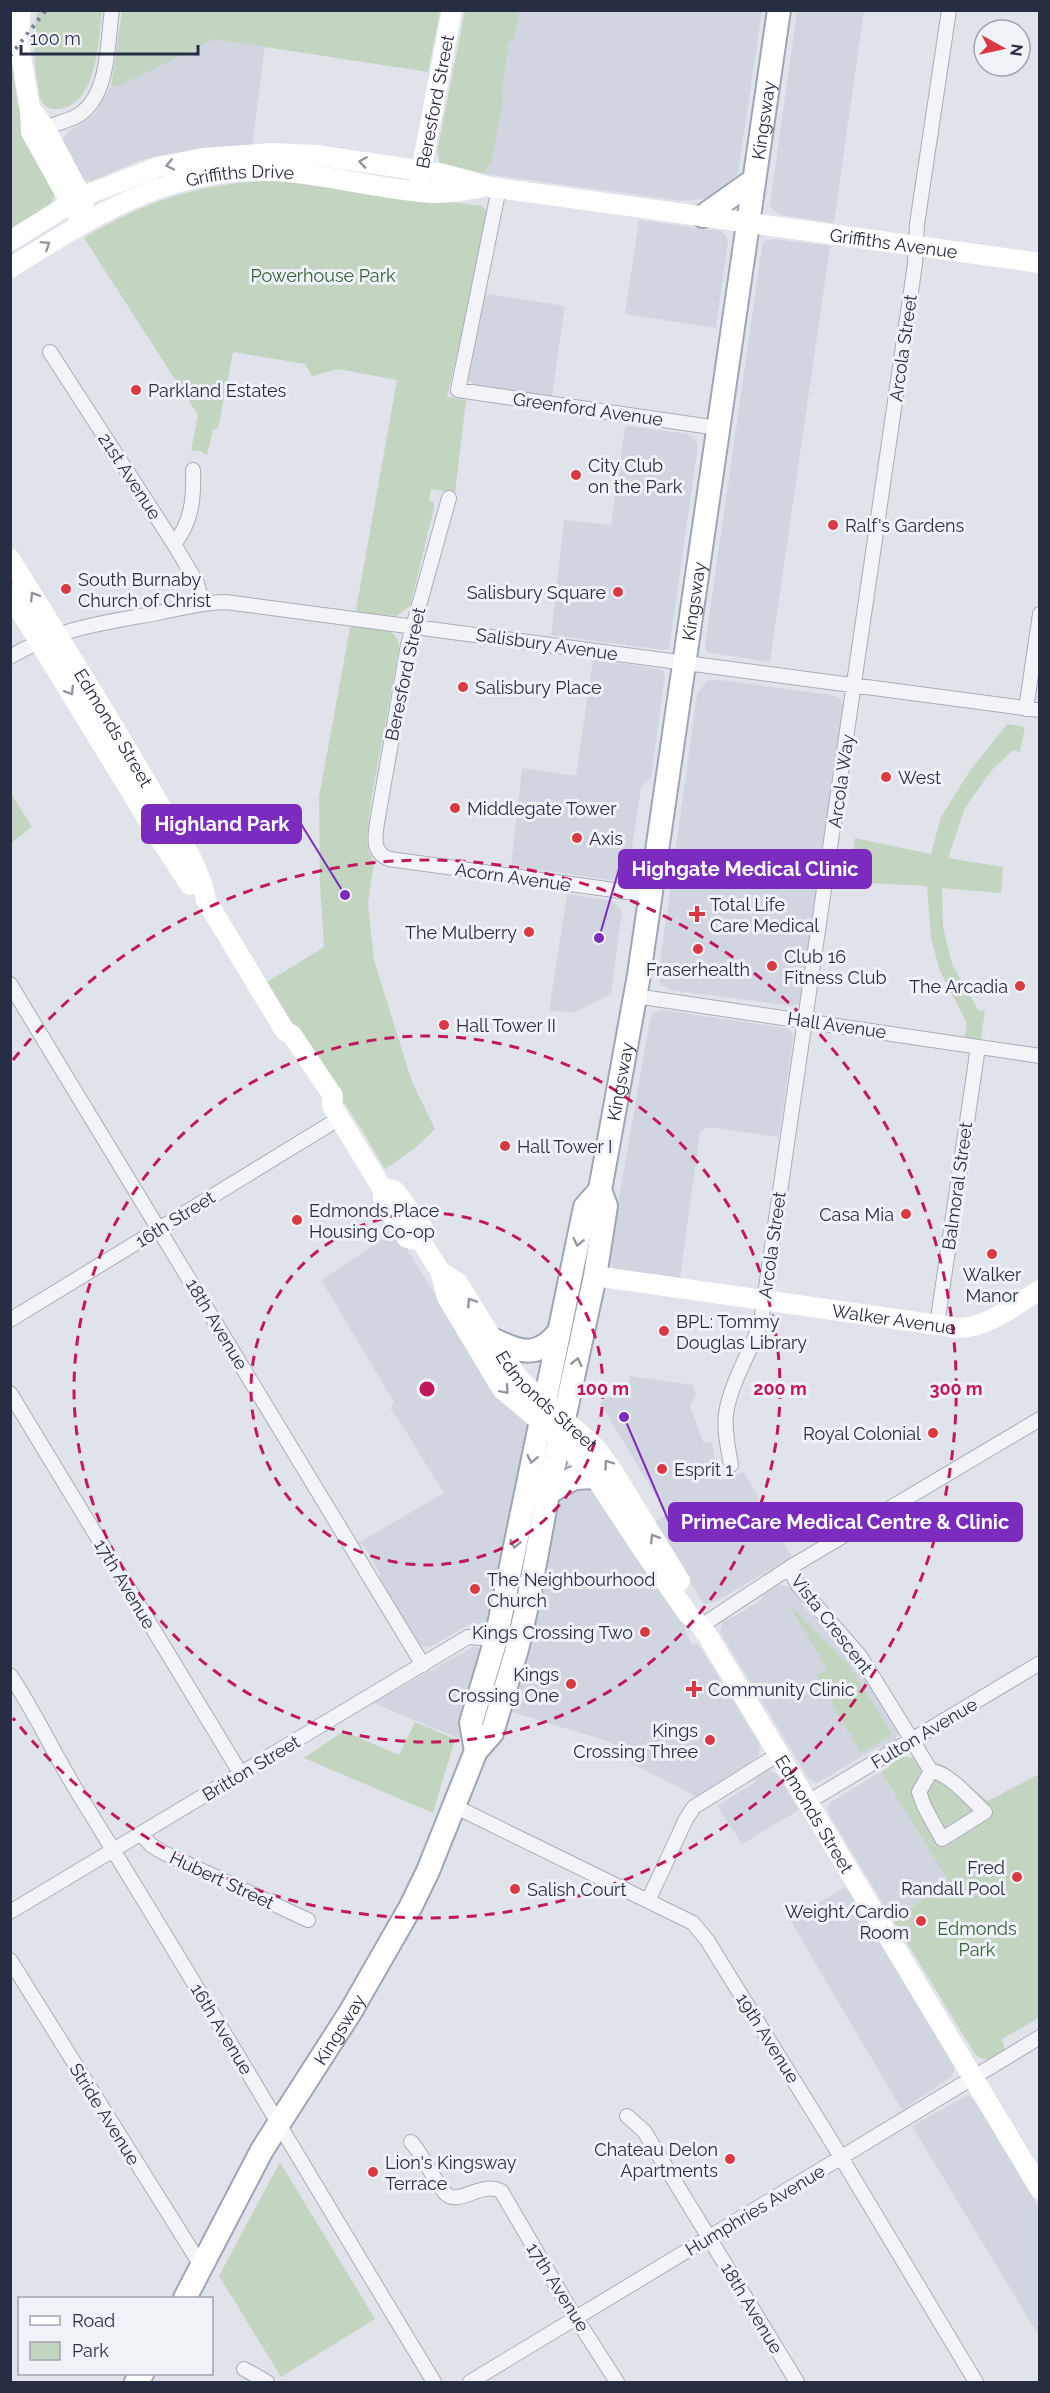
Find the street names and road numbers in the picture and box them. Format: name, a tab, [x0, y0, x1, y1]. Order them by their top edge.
street label: Beresford Street	[411, 33, 458, 170]
street label: Kingsway	[747, 79, 779, 161]
street label: Griffiths Drive	[183, 160, 296, 190]
street label: Griffiths Avenue	[828, 224, 959, 262]
street label: Arcola Street	[885, 293, 921, 403]
street label: Greenford Avenue	[512, 388, 665, 430]
street label: 21st Avenue	[94, 429, 166, 524]
street label: Kingsway	[677, 560, 709, 642]
street label: Beresford Street	[381, 605, 429, 743]
street label: Salisbury Avenue	[475, 624, 620, 664]
street label: Edmonds Street	[70, 665, 157, 790]
street label: Arcola Way	[824, 732, 858, 829]
street label: Acorn Avenue	[454, 859, 573, 896]
street label: Hall Avenue	[786, 1008, 888, 1042]
street label: Kingsway	[602, 1040, 637, 1122]
street label: Balmoral Street	[938, 1121, 976, 1251]
street label: 16th Street	[131, 1186, 219, 1252]
street label: Arcola Street	[754, 1190, 790, 1300]
street label: 18th Avenue	[182, 1275, 253, 1374]
street label: Walker Avenue	[830, 1299, 958, 1338]
street label: Edmonds Street	[492, 1347, 602, 1455]
street label: 17th Avenue	[90, 1535, 160, 1633]
street label: Vista Crescent	[787, 1570, 877, 1678]
street label: Fulton Avenue	[867, 1693, 981, 1773]
street label: Britton Street	[199, 1731, 303, 1805]
street label: Edmonds Street	[771, 1751, 858, 1877]
street label: Hubert Street	[167, 1847, 277, 1913]
street label: 16th Avenue	[187, 1980, 258, 2079]
street label: 19th Avenue	[732, 1989, 804, 2087]
street label: Kingsway	[309, 1990, 369, 2069]
street label: Stride Avenue	[65, 2059, 145, 2169]
street label: Humphries Avenue	[682, 2160, 829, 2260]
street label: 17th Avenue	[522, 2239, 594, 2336]
street label: 18th Avenue	[717, 2259, 788, 2358]

